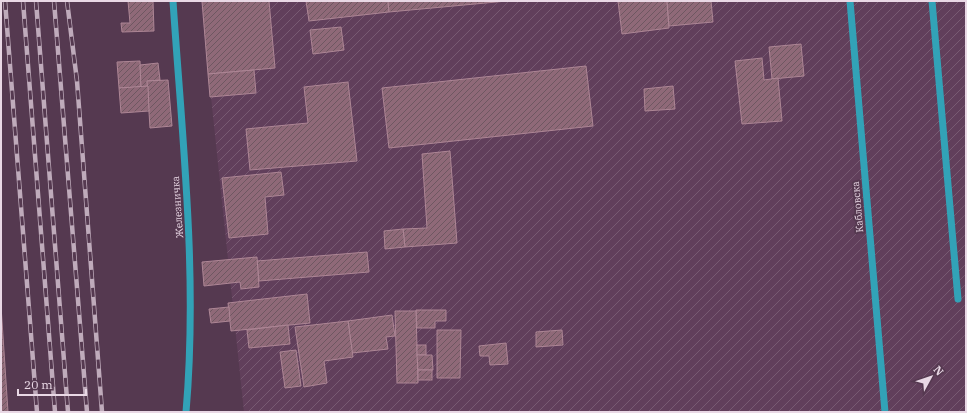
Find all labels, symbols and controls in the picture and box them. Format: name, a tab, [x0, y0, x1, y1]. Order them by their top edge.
street label: Железничка	[169, 175, 186, 238]
street label: Кабловска	[849, 180, 866, 233]
north arrow	[911, 357, 951, 397]
text: N	[931, 363, 947, 379]
scale bar	[18, 371, 86, 397]
text: 20 m	[24, 377, 53, 392]

